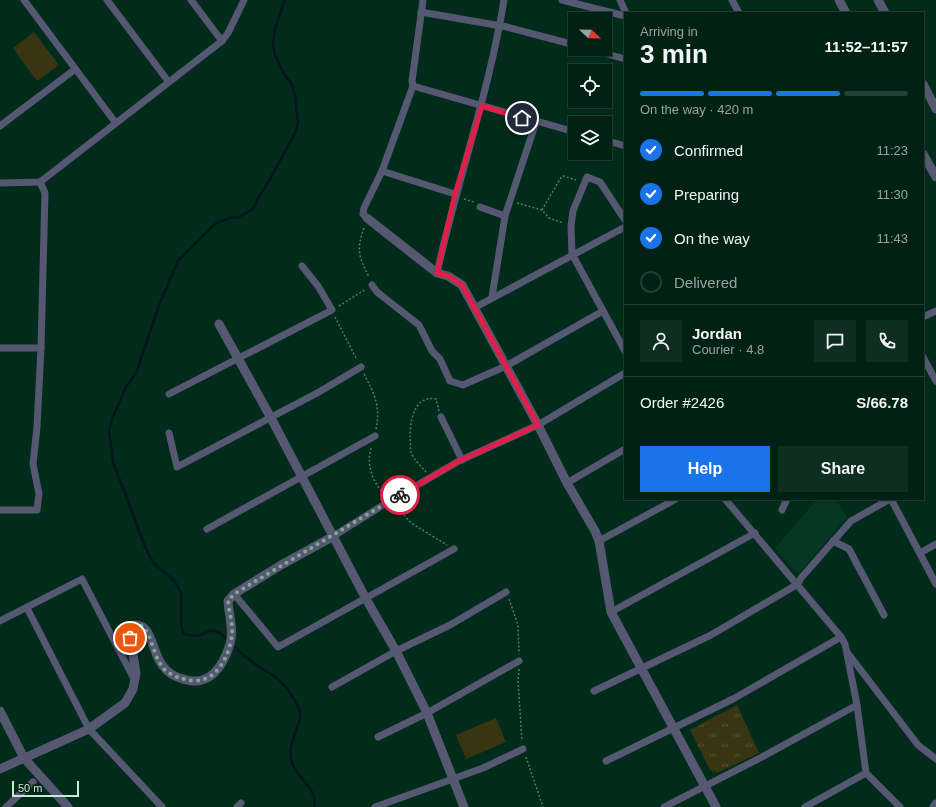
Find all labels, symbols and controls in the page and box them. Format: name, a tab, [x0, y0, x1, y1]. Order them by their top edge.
north arrow	[568, 12, 612, 56]
map controls	[568, 12, 612, 160]
text: Arriving in	[640, 24, 698, 39]
text: 11:52–11:57	[825, 38, 908, 55]
text: 3 min	[640, 39, 708, 69]
button: locate	[568, 64, 612, 108]
pin	[505, 101, 539, 135]
text: On the way · 420 m	[640, 102, 753, 117]
icon: home	[511, 107, 533, 129]
button: layers	[568, 116, 612, 160]
icon: check	[640, 139, 662, 161]
text: Confirmed	[674, 142, 743, 159]
text: 11:23	[876, 143, 908, 158]
icon: check	[640, 183, 662, 205]
text: Preparing	[674, 186, 739, 203]
text: 11:30	[876, 187, 908, 202]
icon: check	[640, 227, 662, 249]
text: On the way	[674, 230, 750, 247]
text: 11:43	[876, 231, 908, 246]
text: Delivered	[674, 274, 737, 291]
button: person	[640, 320, 682, 362]
button: chat	[814, 320, 856, 362]
button: phone	[866, 320, 908, 362]
text: Jordan	[692, 325, 742, 342]
text: Courier · 4.8	[692, 342, 764, 357]
text: Order #2426	[640, 394, 724, 411]
text: S/66.78	[856, 394, 908, 411]
button: Help	[640, 446, 770, 492]
button: Share	[778, 446, 908, 492]
courier	[380, 475, 420, 515]
icon: bike	[389, 484, 411, 506]
pin	[113, 621, 147, 655]
icon: bag	[119, 627, 141, 649]
scale bar	[12, 779, 79, 798]
text: 50 m	[18, 782, 42, 794]

